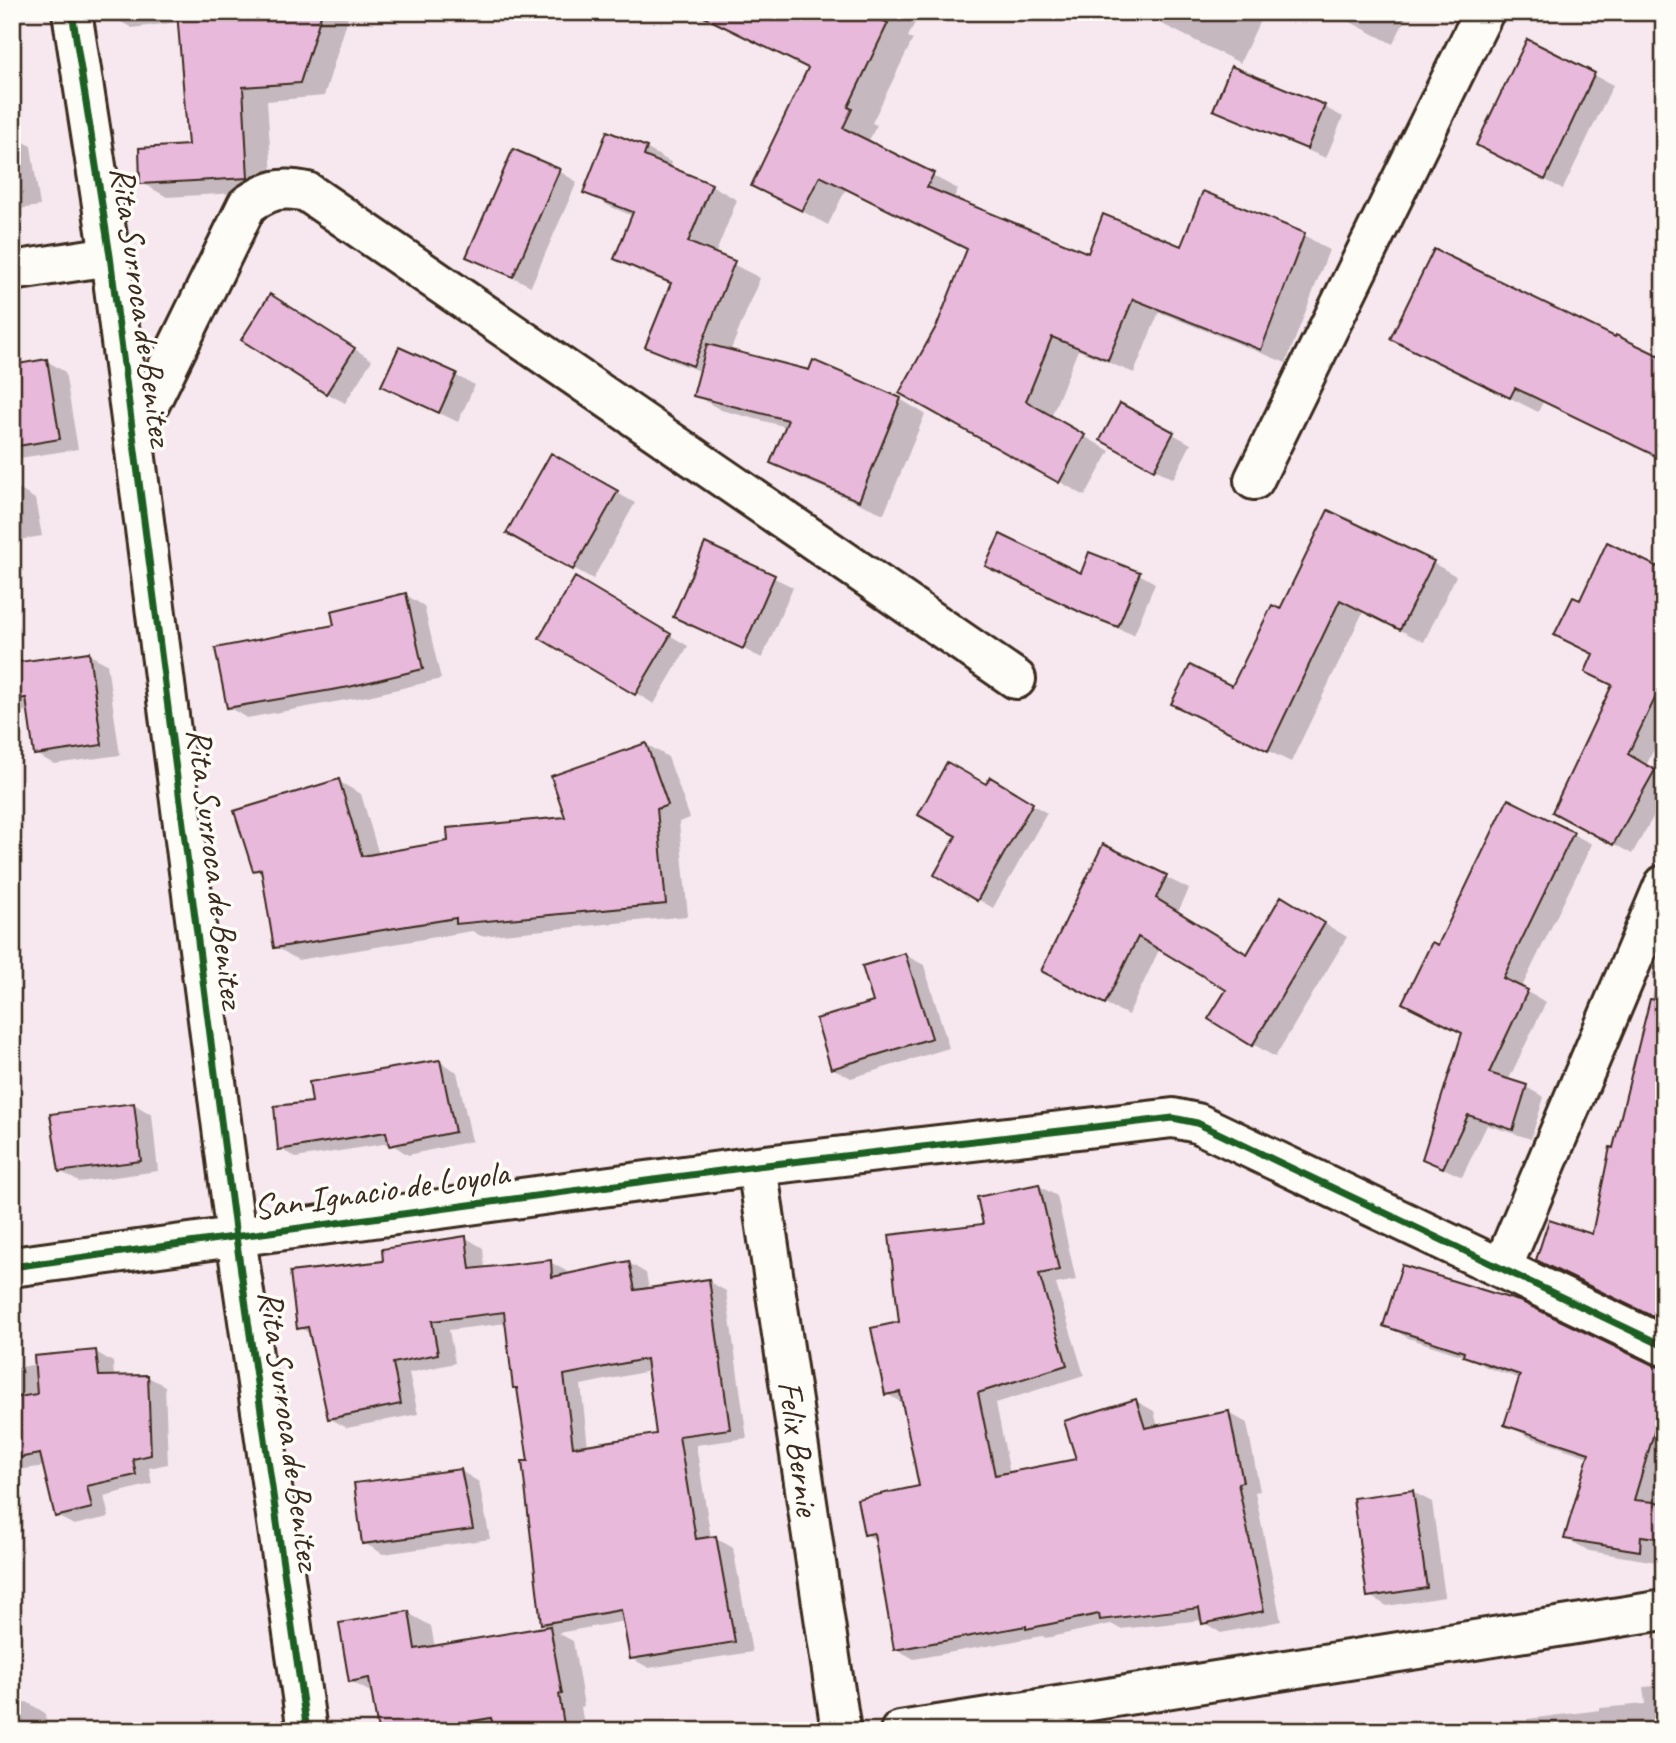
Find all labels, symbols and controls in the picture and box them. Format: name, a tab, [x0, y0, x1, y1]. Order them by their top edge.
street label: Rita Surroca de Benitez	[100, 164, 184, 451]
street label: Rita Surroca de Benitez	[177, 726, 256, 1013]
street label: San Ignacio de Loyola	[250, 1150, 513, 1230]
street label: Rita Surroca de Benitez	[248, 1288, 332, 1575]
street label: Felix Bernie	[767, 1378, 831, 1521]

